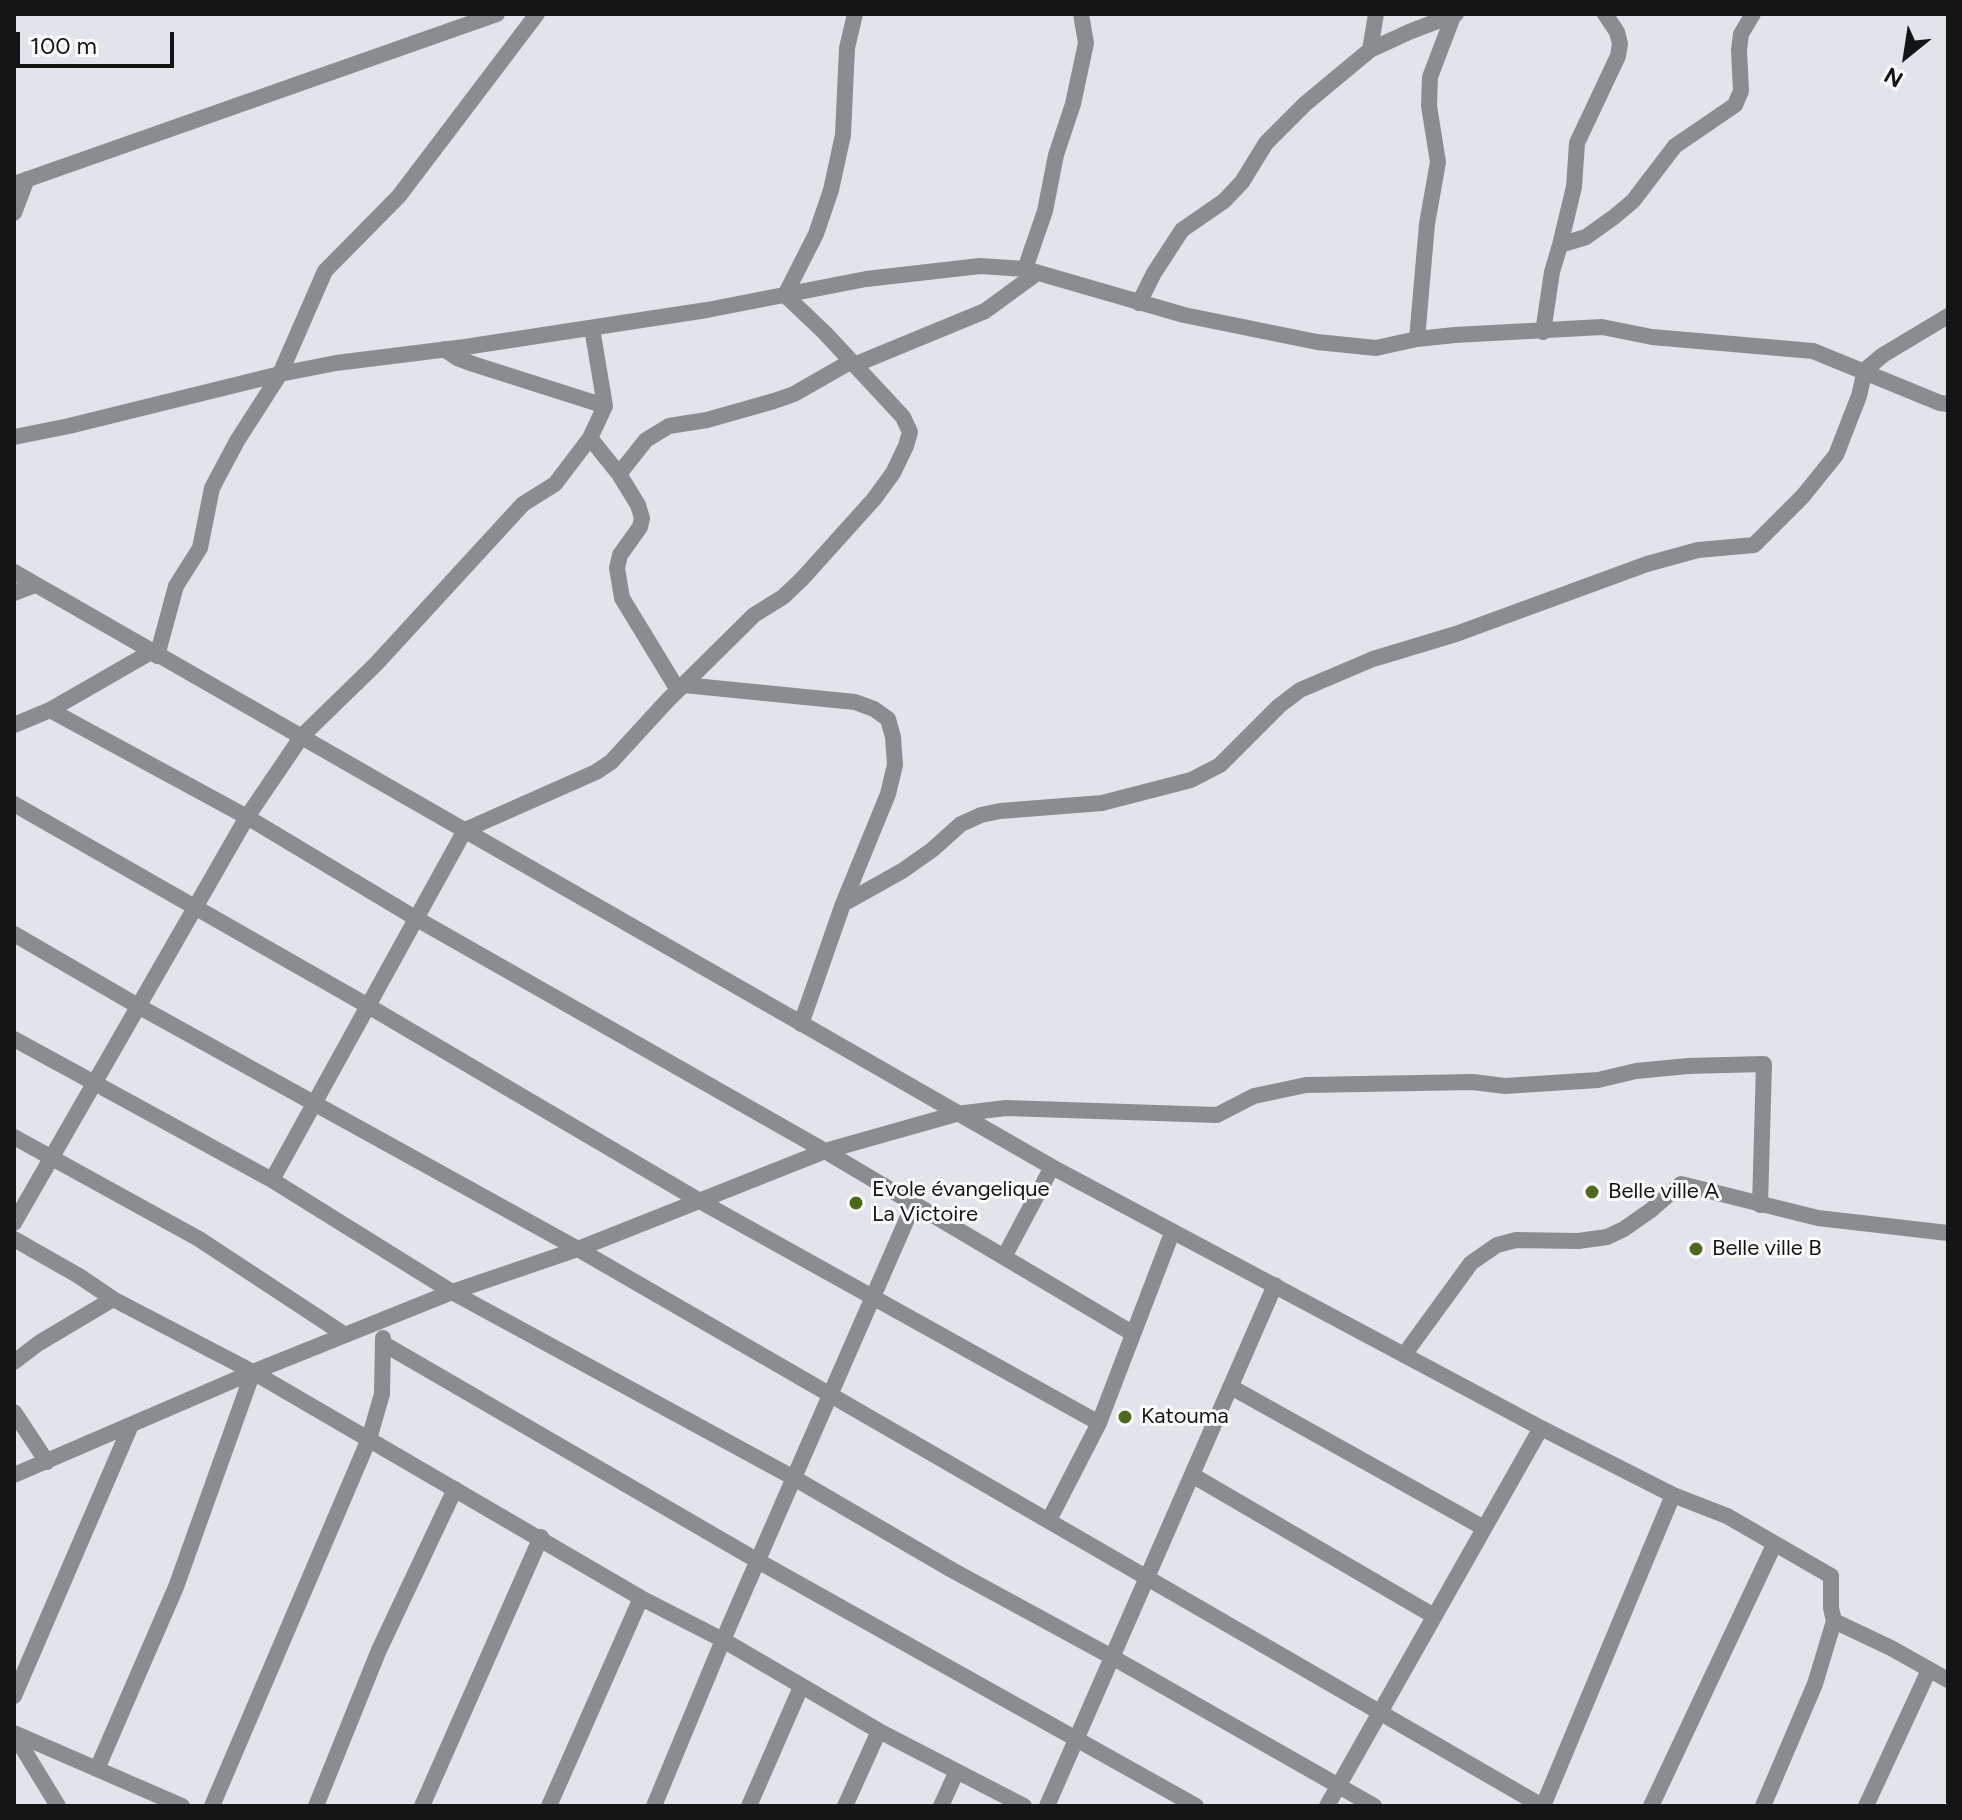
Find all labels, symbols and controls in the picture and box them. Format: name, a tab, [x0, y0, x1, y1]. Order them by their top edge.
scale bar	[20, 16, 178, 66]
north arrow	[1866, 16, 1946, 96]
text: 100 m	[30, 31, 97, 60]
text: N	[1880, 61, 1908, 93]
place label: Evole évangelique La Victoire	[872, 1177, 1050, 1228]
place label: Belle ville A	[1608, 1179, 1719, 1205]
marker: Belle ville A	[1583, 1183, 1601, 1201]
marker: Evole évangelique La Victoire	[847, 1194, 865, 1212]
place label: Belle ville B	[1712, 1236, 1822, 1262]
marker: Belle ville B	[1687, 1240, 1705, 1258]
place label: Katouma	[1141, 1404, 1229, 1430]
marker: Katouma	[1116, 1408, 1134, 1426]

